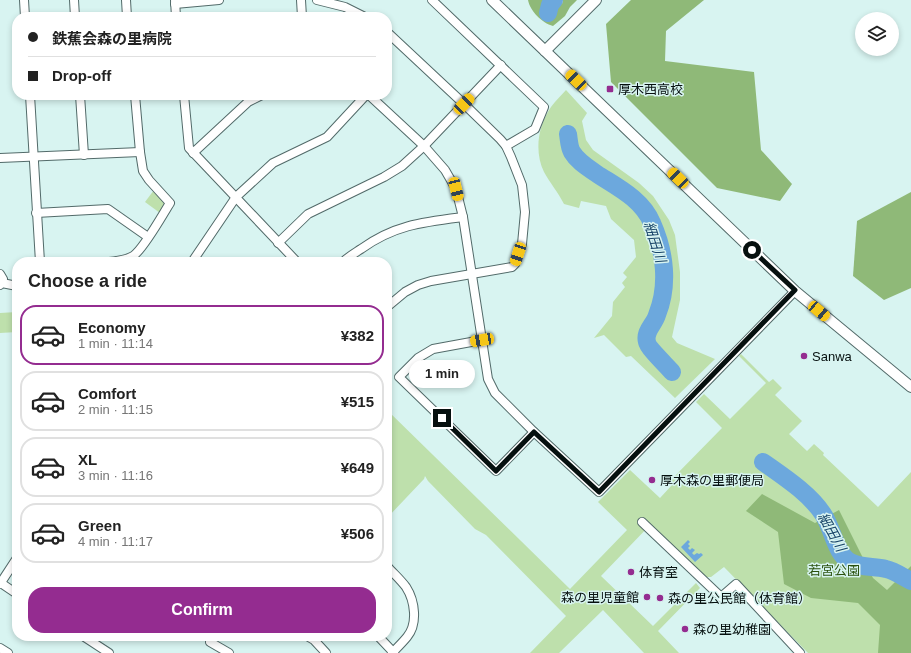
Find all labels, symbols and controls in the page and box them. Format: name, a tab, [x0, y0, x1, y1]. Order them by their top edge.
map controls	[855, 12, 899, 56]
button: layers	[855, 12, 899, 56]
text: 鉄蕉会森の里病院	[52, 30, 172, 47]
text: Drop-off	[52, 67, 111, 84]
car	[563, 67, 589, 93]
place label: 厚木西高校	[618, 82, 683, 97]
marker: 厚木西高校	[605, 84, 615, 94]
car	[451, 91, 477, 117]
car	[665, 165, 691, 191]
car	[447, 176, 465, 202]
water label: 細田川	[641, 220, 670, 266]
car	[509, 241, 527, 267]
route start	[743, 241, 761, 259]
text: Choose a ride	[28, 271, 147, 291]
car	[806, 299, 832, 323]
icon: car	[30, 317, 66, 353]
text: Economy	[78, 319, 146, 336]
text: ¥382	[341, 327, 374, 344]
car	[469, 332, 495, 348]
text: 1 min · 11:14	[78, 336, 153, 351]
place label: Sanwa	[812, 349, 853, 364]
marker: Sanwa	[799, 351, 809, 361]
callout: 1 min	[409, 360, 475, 388]
text: 1 min	[425, 366, 459, 381]
icon: car	[30, 383, 66, 419]
text: Comfort	[78, 385, 136, 402]
text: ¥515	[341, 393, 374, 410]
text: 2 min · 11:15	[78, 402, 153, 417]
route end	[433, 409, 451, 427]
icon: car	[30, 449, 66, 485]
text: XL	[78, 451, 97, 468]
text: ¥649	[341, 459, 374, 476]
text: 3 min · 11:16	[78, 468, 153, 483]
place label: 厚木森の里郵便局	[660, 473, 764, 488]
marker: 厚木森の里郵便局	[647, 475, 657, 485]
water label: 細田川	[815, 510, 850, 556]
icon: car	[30, 515, 66, 551]
text: Green	[78, 517, 121, 534]
text: ¥506	[341, 525, 374, 542]
text: 4 min · 11:17	[78, 534, 153, 549]
park label: 若宮公園	[808, 563, 860, 578]
place label: 体育室	[639, 565, 678, 580]
marker: 体育室	[626, 567, 636, 577]
button: Confirm	[28, 587, 376, 633]
place label: 森の里児童館	[561, 590, 639, 605]
place label: 森の里公民館（体育館）	[668, 591, 811, 606]
marker: 森の里児童館	[642, 592, 652, 602]
marker: 森の里公民館（体育館）	[655, 593, 665, 603]
place label: 森の里幼稚園	[693, 622, 771, 637]
marker: 森の里幼稚園	[680, 624, 690, 634]

